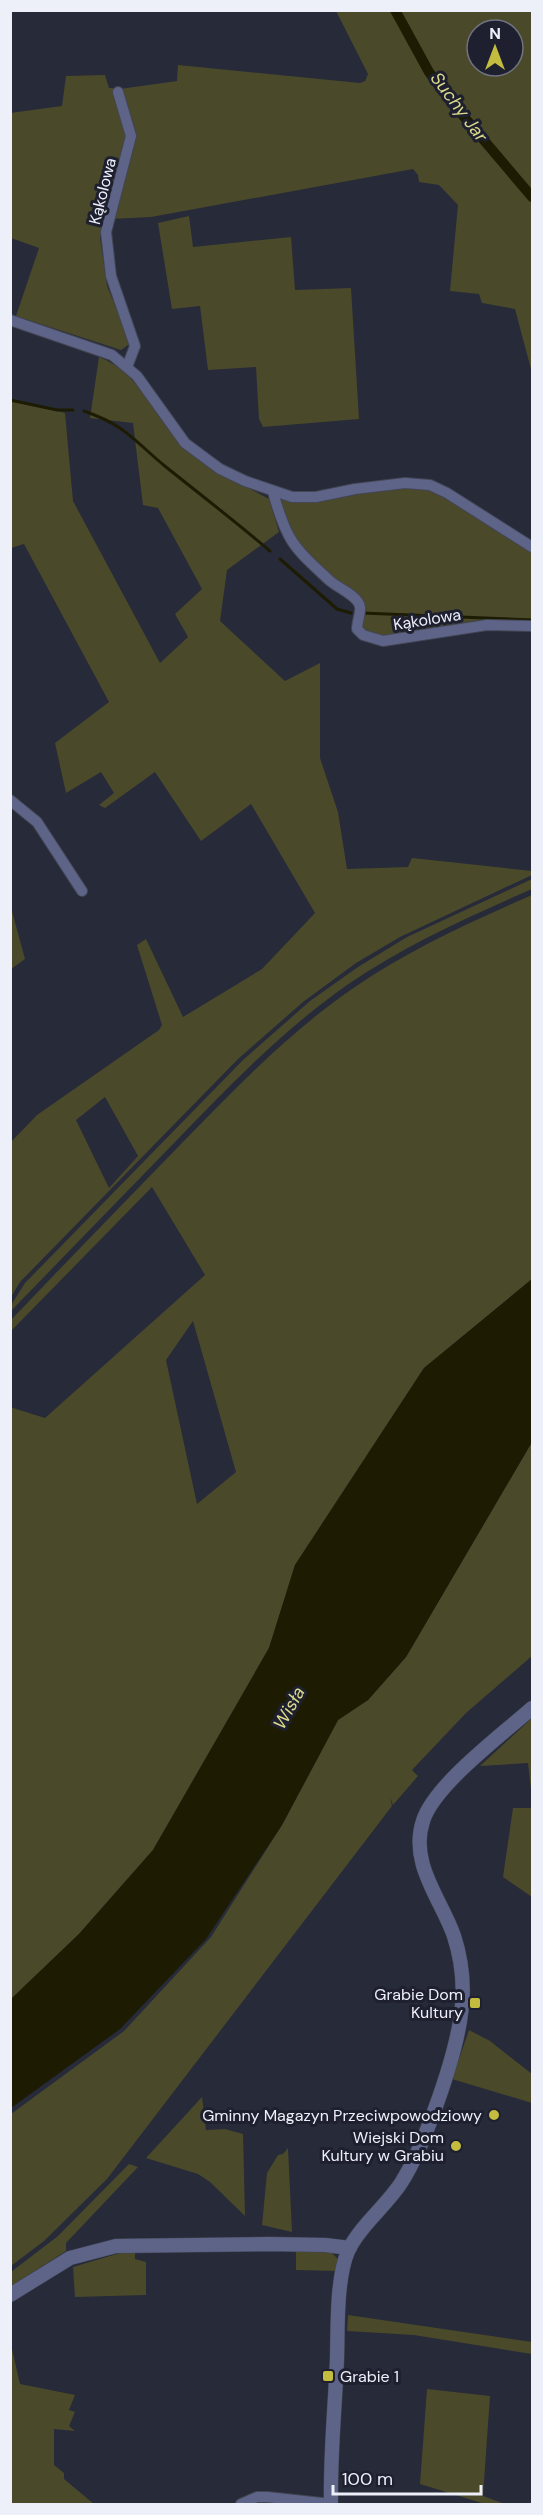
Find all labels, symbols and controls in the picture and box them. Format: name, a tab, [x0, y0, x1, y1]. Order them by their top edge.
north arrow	[465, 18, 525, 78]
text: N	[489, 23, 501, 44]
water label: Suchy Jar	[425, 67, 494, 148]
street label: Kąkolowa	[84, 156, 121, 227]
street label: Kąkolowa	[392, 604, 462, 635]
water label: Wisła	[268, 1682, 310, 1734]
place label: Grabie Dom Kultury	[374, 1984, 463, 2023]
marker: Grabie Dom Kultury	[468, 1996, 482, 2010]
place label: Gminny Magazyn Przeciwpowodziowy	[202, 2105, 482, 2126]
marker: Gminny Magazyn Przeciwpowodziowy	[487, 2108, 501, 2122]
place label: Wiejski Dom Kultury w Grabiu	[321, 2127, 444, 2166]
marker: Wiejski Dom Kultury w Grabiu	[449, 2139, 463, 2153]
place label: Grabie 1	[340, 2366, 399, 2387]
marker: Grabie 1	[321, 2369, 335, 2383]
scale bar	[333, 2458, 482, 2496]
text: 100 m	[342, 2467, 393, 2491]

